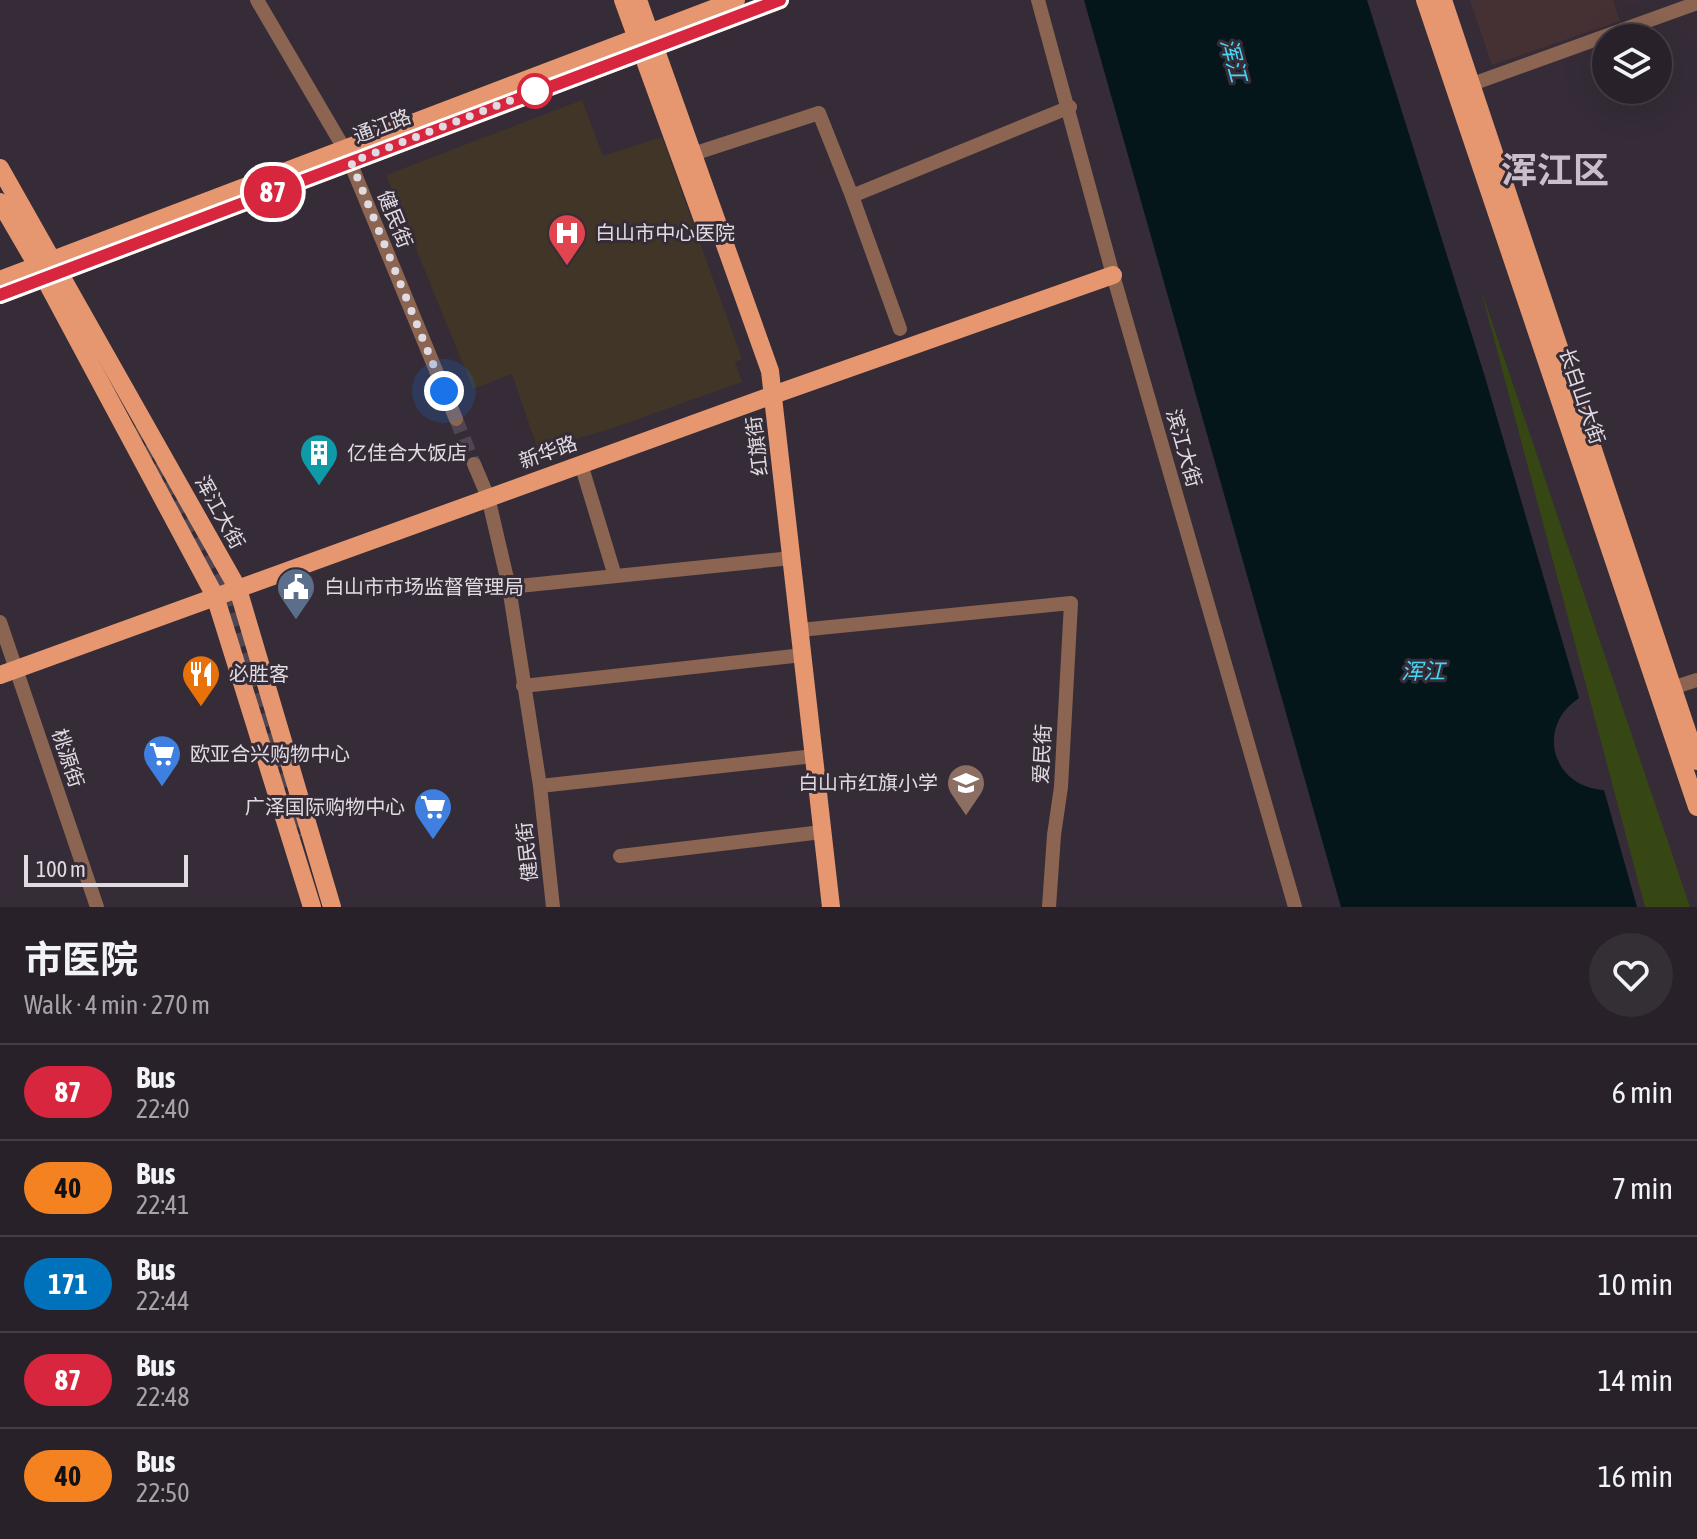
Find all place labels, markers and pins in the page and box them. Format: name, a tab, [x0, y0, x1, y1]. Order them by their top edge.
unlabelled marker	[518, 74, 552, 108]
hospital icon: 白山市中心医院	[546, 212, 588, 267]
place label: 白山市中心医院	[595, 221, 735, 244]
building icon: 亿佳合大饭店	[298, 432, 340, 487]
place label: 亿佳合大饭店	[347, 441, 467, 464]
public building icon: 白山市市场监督管理局	[275, 566, 317, 621]
place label: 白山市市场监督管理局	[324, 575, 524, 598]
restaurant icon: 必胜客	[180, 653, 222, 708]
place label: 必胜客	[229, 662, 289, 685]
supermarket icon: 欧亚合兴购物中心	[141, 733, 183, 788]
place label: 欧亚合兴购物中心	[190, 742, 350, 765]
school or university icon: 白山市红旗小学	[945, 762, 987, 817]
place label: 白山市红旗小学	[798, 771, 938, 794]
supermarket icon: 广泽国际购物中心	[412, 786, 454, 841]
place label: 广泽国际购物中心	[245, 795, 405, 818]

